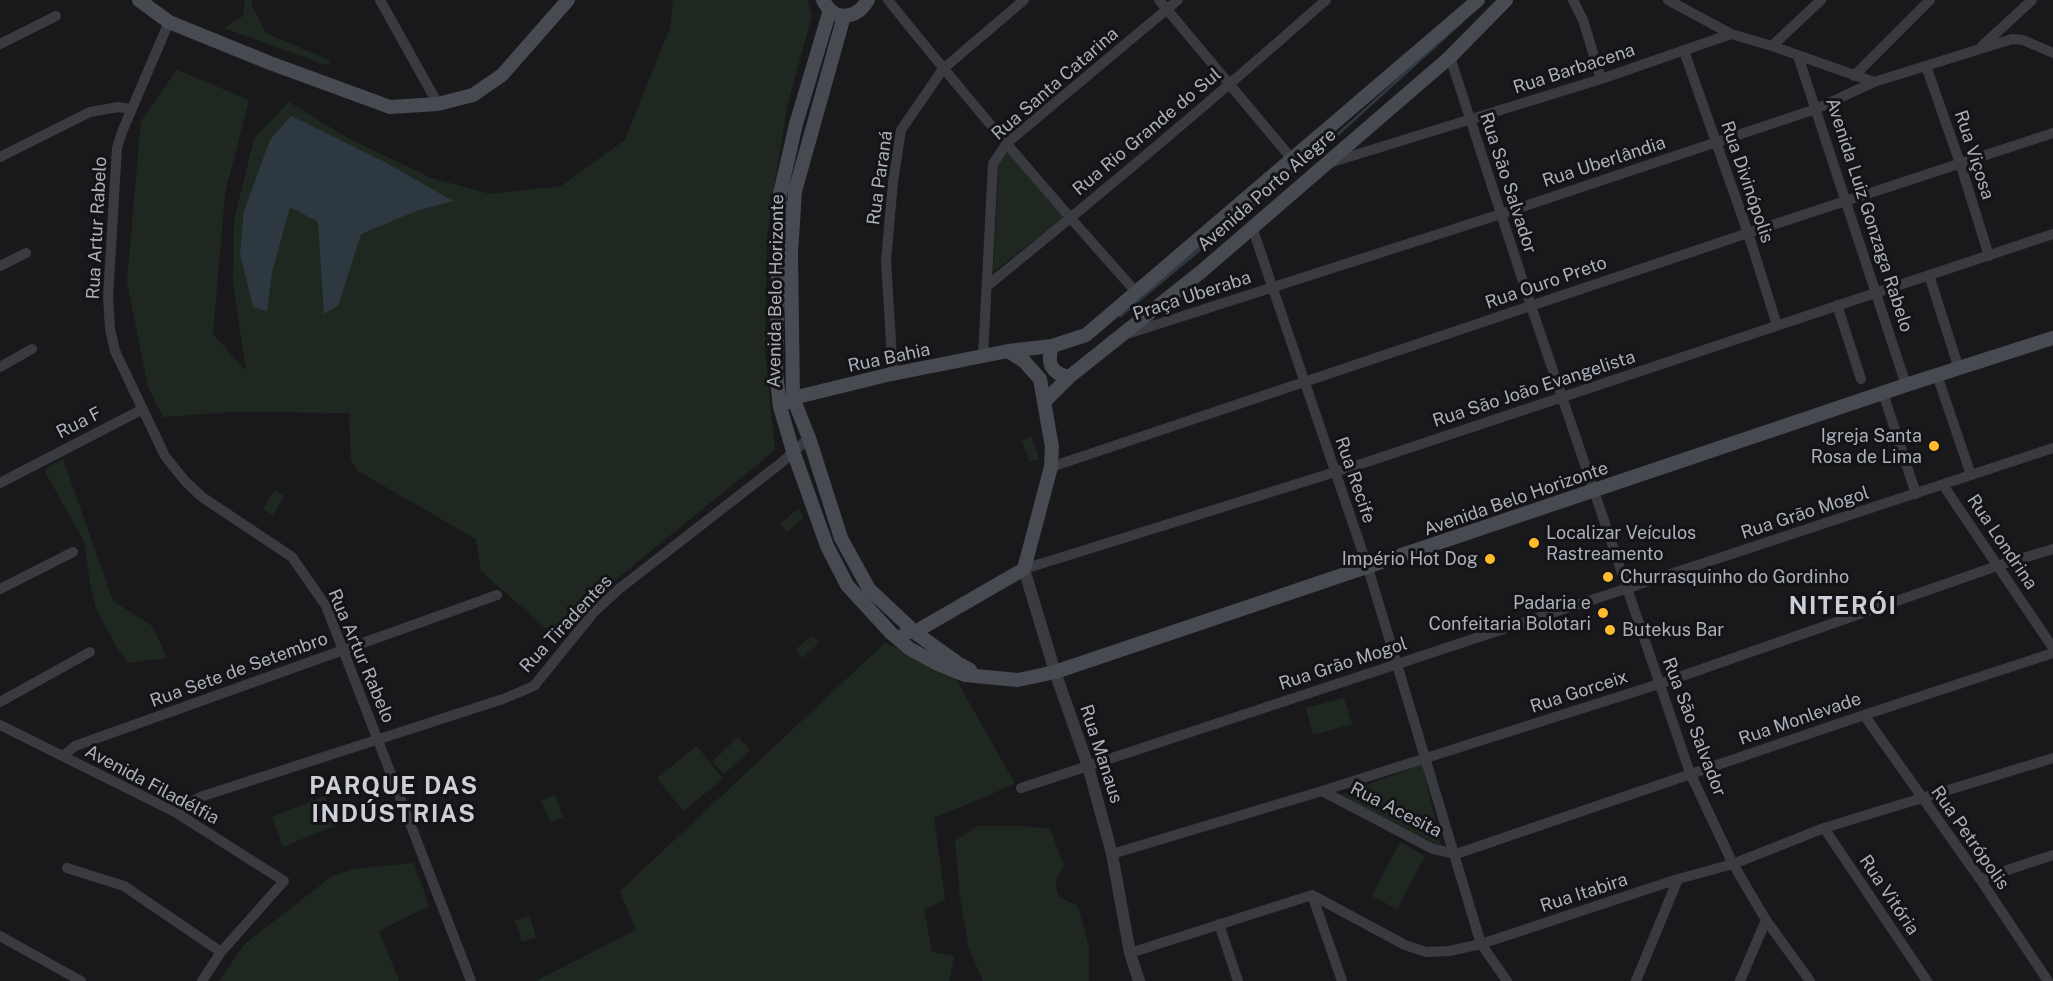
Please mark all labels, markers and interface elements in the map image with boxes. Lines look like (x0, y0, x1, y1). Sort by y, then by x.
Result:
street label: Rua Santa Catarina (987, 23, 1123, 145)
street label: Rua Barbacena (1510, 39, 1638, 99)
street label: Rua Rio Grande do Sul (1069, 64, 1225, 200)
street label: Avenida Luiz Gonzaga Rabelo (1821, 95, 1917, 335)
street label: Rua Viçosa (1949, 108, 1999, 202)
street label: Rua São Salvador (1475, 110, 1541, 256)
street label: Rua Divinópolis (1716, 118, 1778, 246)
street label: Avenida Porto Alegre (1193, 124, 1341, 256)
street label: Rua Paraná (863, 129, 897, 227)
street label: Rua Uberlândia (1540, 132, 1668, 192)
street label: Rua Artur Rabelo (82, 156, 112, 300)
street label: Avenida Belo Horizonte (764, 194, 788, 388)
street label: Rua Ouro Preto (1482, 252, 1610, 314)
street label: Praça Uberaba (1130, 267, 1254, 325)
street label: Rua Bahia (846, 339, 932, 377)
street label: Rua São João Evangelista (1430, 346, 1638, 432)
street label: Rua F (53, 403, 105, 443)
place label: Igreja Santa Rosa de Lima (1811, 425, 1922, 468)
street label: Rua Recife (1330, 434, 1380, 526)
marker: Igreja Santa Rosa de Lima (1927, 439, 1941, 453)
street label: Avenida Belo Horizonte (1421, 457, 1611, 541)
street label: Rua Grão Mogol (1738, 482, 1872, 544)
street label: Rua Londrina (1962, 490, 2042, 594)
place label: Localizar Veículos Rastreamento (1546, 522, 1696, 564)
marker: Localizar Veículos Rastreamento (1527, 536, 1541, 550)
place label: Império Hot Dog (1342, 548, 1478, 570)
marker: Império Hot Dog (1483, 552, 1497, 566)
place label: Churrasquinho do Gordinho (1620, 566, 1849, 588)
marker: Churrasquinho do Gordinho (1601, 570, 1615, 584)
street label: Rua Tiradentes (515, 571, 617, 677)
street label: Rua Artur Rabelo (323, 586, 399, 726)
place label: Padaria e Confeitaria Bolotari (1429, 592, 1591, 634)
district label: NITERÓI (1789, 593, 1897, 621)
marker: Padaria e Confeitaria Bolotari (1596, 606, 1610, 620)
place label: Butekus Bar (1622, 619, 1724, 641)
marker: Butekus Bar (1603, 623, 1617, 637)
street label: Rua Sete de Setembro (147, 628, 331, 712)
street label: Rua Grão Mogol (1276, 633, 1410, 695)
street label: Rua São Salvador (1658, 654, 1730, 800)
street label: Rua Gorceix (1527, 666, 1631, 718)
street label: Rua Monlevade (1736, 688, 1864, 750)
street label: Rua Manaus (1075, 702, 1127, 806)
street label: Avenida Filadélfia (81, 741, 223, 829)
district label: PARQUE DAS INDÚSTRIAS (309, 773, 479, 829)
street label: Rua Acesita (1347, 778, 1445, 842)
street label: Rua Petrópolis (1926, 782, 2014, 894)
street label: Rua Vitória (1854, 851, 1924, 939)
street label: Rua Itabira (1538, 869, 1630, 917)

